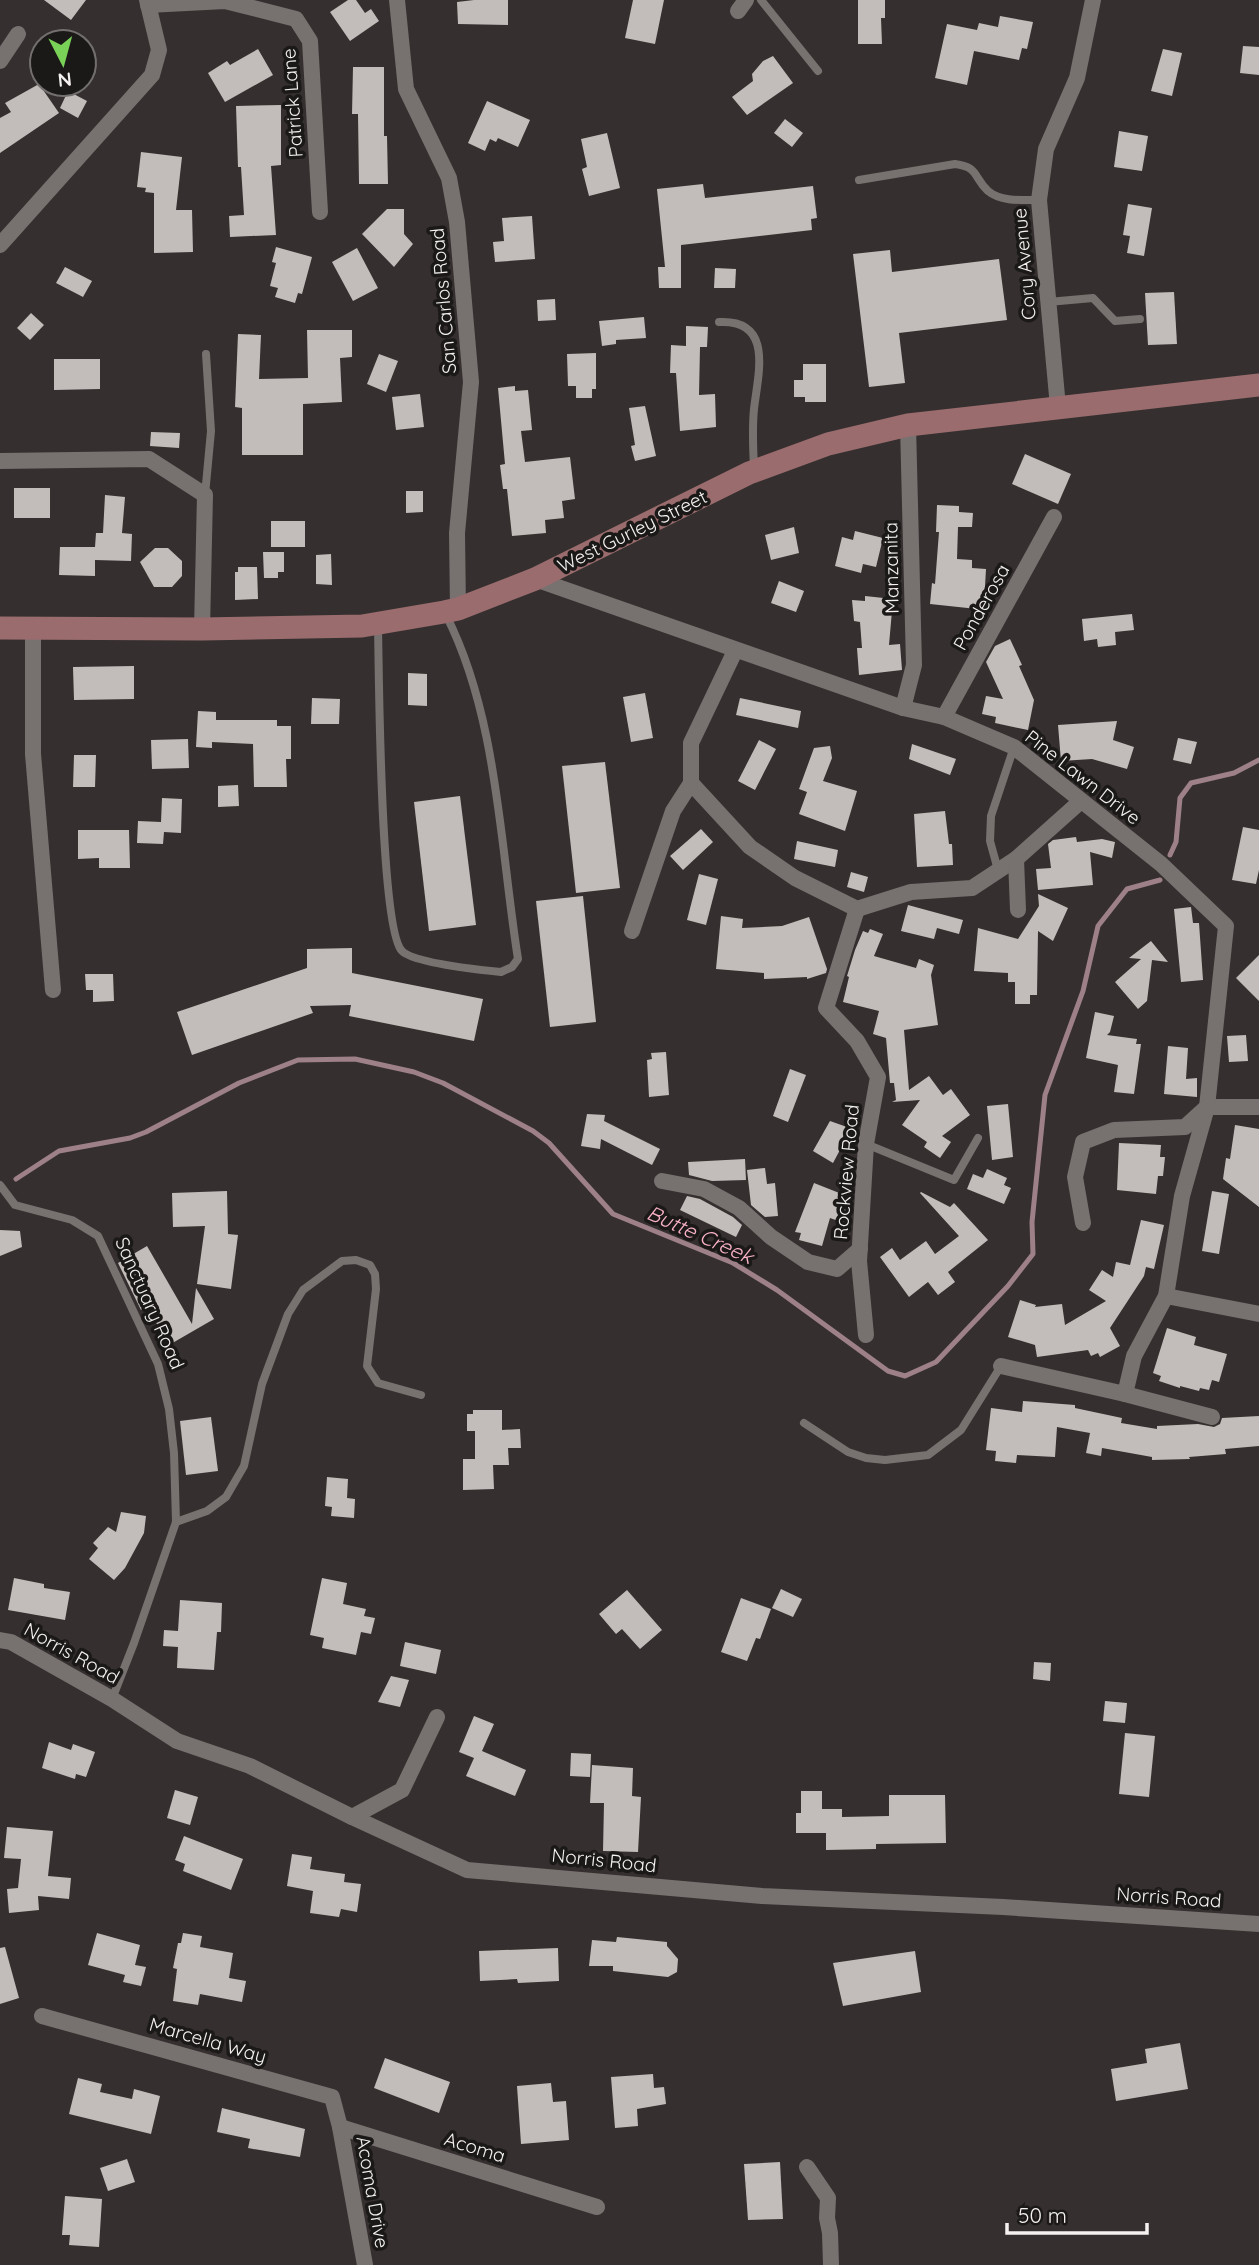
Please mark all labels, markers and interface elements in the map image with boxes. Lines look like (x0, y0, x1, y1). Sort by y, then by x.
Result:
north arrow (28, 28, 98, 98)
street label: Patrick Lane (276, 48, 308, 158)
text: N (57, 67, 73, 93)
street label: Cory Avenue (1007, 207, 1041, 321)
street label: San Carlos Road (425, 227, 461, 375)
street label: West Gurley Street (553, 484, 711, 578)
street label: Manzanita (878, 522, 904, 614)
street label: Ponderosa (948, 560, 1014, 654)
street label: Pine Lawn Drive (1020, 724, 1146, 830)
street label: Rockview Road (828, 1103, 864, 1241)
water label: Butte Creek (643, 1199, 759, 1270)
street label: Sanctuary Road (110, 1233, 190, 1373)
street label: Norris Road (20, 1617, 124, 1689)
street label: Norris Road (550, 1843, 658, 1877)
street label: Norris Road (1116, 1881, 1222, 1913)
street label: Marcella Way (147, 2012, 269, 2068)
street label: Acoma (442, 2126, 508, 2168)
street label: Acoma Drive (351, 2134, 395, 2250)
scale bar (1007, 2192, 1147, 2236)
text: 50 m (1018, 2202, 1067, 2228)

